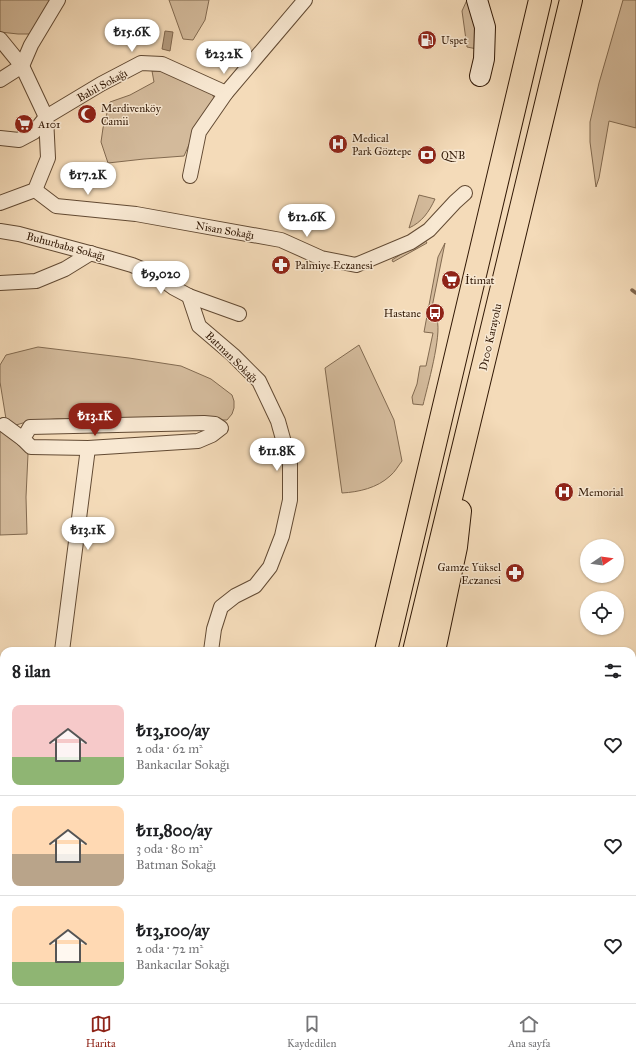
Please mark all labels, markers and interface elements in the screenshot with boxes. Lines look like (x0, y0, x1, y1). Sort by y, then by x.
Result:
pin: ₺15.6K (99, 19, 165, 53)
text: ₺15.6K (114, 24, 150, 40)
fuel station icon: Uspet (416, 29, 438, 51)
place label: Uspet (441, 34, 468, 47)
pin: ₺23.2K (191, 41, 257, 75)
text: ₺23.2K (205, 46, 243, 62)
street label: Babil Sokağı (75, 66, 130, 105)
place label: Merdivenköy Camii (101, 102, 162, 128)
mosque icon: Merdivenköy Camii (76, 103, 98, 125)
supermarket icon: A101 (13, 113, 35, 135)
place label: A101 (37, 118, 60, 131)
place label: Medical Park Göztepe (352, 132, 412, 158)
hospital icon: Medical Park Göztepe (327, 133, 349, 155)
bank icon: QNB (416, 144, 438, 166)
place label: QNB (441, 149, 465, 162)
pin: ₺17.2K (55, 162, 121, 196)
text: ₺17.2K (69, 167, 107, 183)
pin: ₺12.6K (274, 204, 340, 238)
text: ₺12.6K (288, 209, 326, 225)
street label: Nisan Sokağı (195, 219, 255, 242)
street label: Buhurbaba Sokağı (25, 230, 107, 263)
pharmacy icon: Palmiye Eczanesi (270, 254, 292, 276)
place label: Palmiye Eczanesi (295, 259, 373, 272)
pin: ₺9,020 (128, 261, 194, 295)
text: ₺9,020 (141, 266, 181, 282)
supermarket icon: İtimat (440, 269, 462, 291)
place label: İtimat (465, 273, 495, 287)
bus stop icon: Hastane (424, 302, 446, 324)
street label: D100 Karayolu (476, 302, 505, 372)
place label: Hastane (384, 307, 421, 320)
street label: Batman Sokağı (203, 329, 261, 386)
pin: ₺13.1K (62, 403, 128, 437)
text: ₺13.1K (78, 408, 112, 424)
pin: ₺11.8K (244, 438, 310, 472)
text: ₺11.8K (259, 443, 295, 459)
hospital icon: Memorial (553, 481, 575, 503)
place label: Memorial (578, 486, 623, 499)
pin: ₺13.1K (55, 517, 121, 551)
text: ₺13.1K (71, 522, 105, 538)
north arrow (580, 539, 624, 583)
map controls (580, 539, 624, 635)
place label: Gamze Yüksel Eczanesi (438, 561, 501, 587)
pharmacy icon: Gamze Yüksel Eczanesi (504, 562, 526, 584)
button: locate (580, 591, 624, 635)
icon: filters (602, 660, 624, 682)
text: 8 ilan (12, 661, 50, 682)
text: ₺13,100/ay (136, 720, 210, 741)
icon: home (44, 721, 92, 769)
icon: heart (602, 734, 624, 756)
text: 2 oda · 62 m² (136, 741, 203, 757)
text: Bankacılar Sokağı (136, 757, 230, 773)
text: ₺11,800/ay (136, 820, 212, 841)
icon: home (44, 822, 92, 870)
icon: heart (602, 835, 624, 857)
text: 3 oda · 80 m² (136, 841, 203, 857)
text: Batman Sokağı (136, 857, 216, 873)
text: ₺13,100/ay (136, 920, 210, 941)
icon: home (44, 922, 92, 970)
icon: heart (602, 935, 624, 957)
text: 2 oda · 72 m² (136, 941, 203, 957)
text: Bankacılar Sokağı (136, 957, 230, 973)
tab: Harita (86, 1013, 116, 1050)
tab: Kaydedilen (287, 1013, 336, 1050)
tab: Ana sayfa (508, 1013, 550, 1050)

